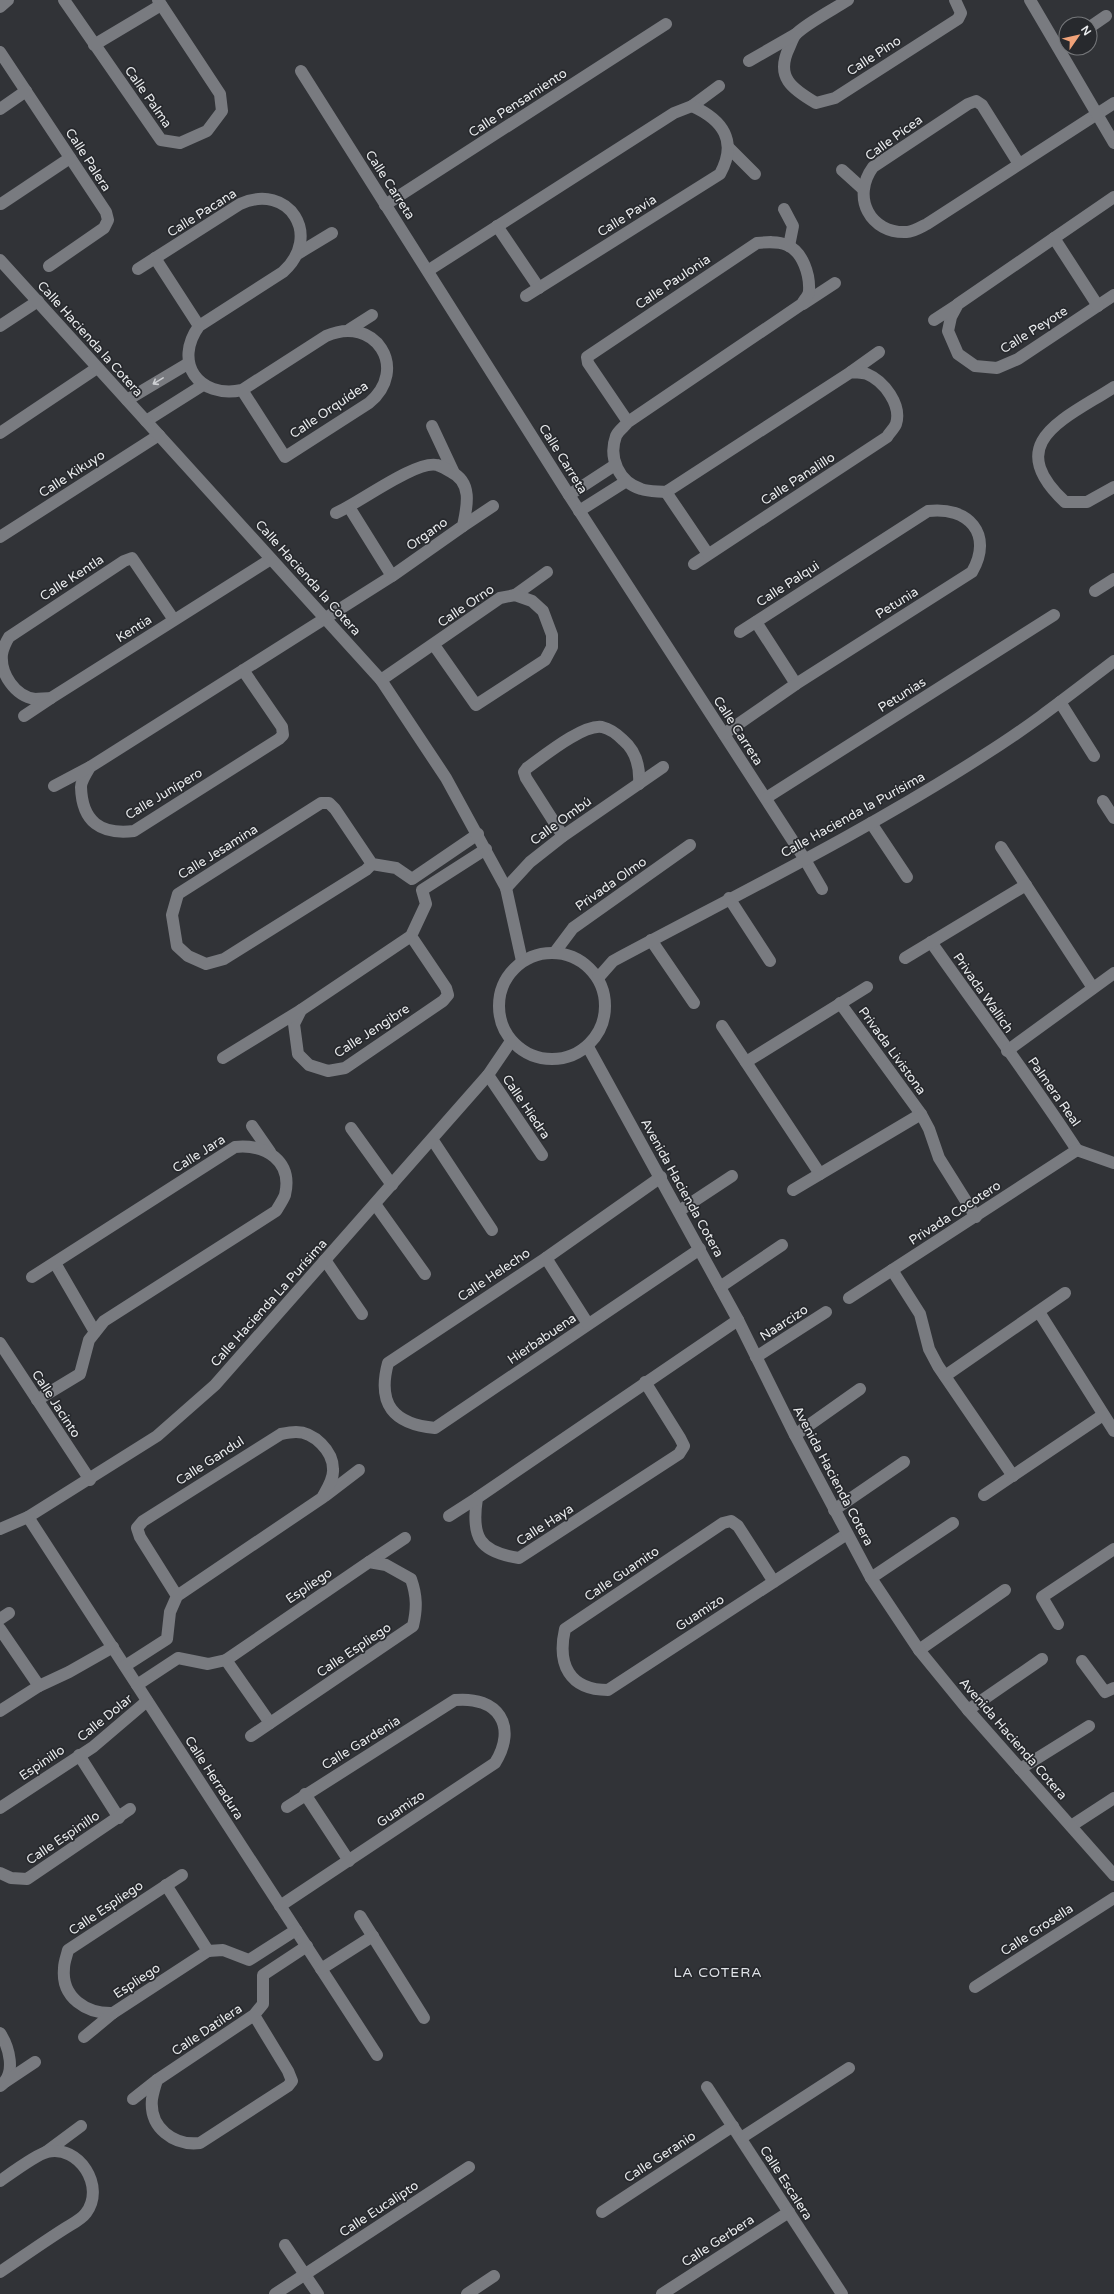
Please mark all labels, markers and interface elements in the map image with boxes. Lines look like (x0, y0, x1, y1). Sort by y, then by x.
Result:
north arrow (1058, 16, 1098, 56)
text: N (1078, 23, 1094, 38)
street label: Calle Pino (844, 33, 904, 79)
street label: Calle Palma (121, 63, 175, 131)
street label: Calle Pensamiento (466, 65, 570, 141)
street label: Calle Pícea (862, 112, 926, 164)
street label: Calle Palera (62, 125, 114, 195)
street label: Calle Carreta (362, 147, 418, 223)
street label: Calle Pacana (164, 185, 240, 241)
street label: Calle Pavía (595, 192, 659, 240)
street label: Calle Paulonia (633, 251, 713, 313)
street label: Calle Hacienda la Cotera (34, 278, 146, 400)
street label: Calle Peyote (997, 303, 1071, 357)
one-way arrow (152, 378, 164, 386)
street label: Calle Orquídea (287, 378, 371, 442)
street label: Calle Carreta (535, 421, 591, 497)
street label: Calle Kikuyo (36, 447, 108, 501)
street label: Calle Panalillo (758, 449, 838, 509)
street label: Organo (403, 514, 451, 554)
street label: Calle Hacienda la Cotera (252, 517, 364, 639)
street label: Calle Kentla (37, 551, 107, 605)
street label: Calle Palqui (754, 558, 822, 610)
street label: Calle Orno (435, 581, 497, 631)
street label: Petunia (873, 584, 921, 622)
street label: Kentia (113, 612, 155, 646)
street label: Petunias (875, 674, 929, 716)
street label: Calle Carreta (710, 693, 766, 769)
street label: Calle Junípero (123, 765, 205, 823)
street label: Calle Hacienda la Purísima (778, 769, 928, 861)
street label: Calle Ombú (527, 793, 595, 849)
street label: Calle Jesamina (175, 821, 261, 883)
street label: Privada Olmo (572, 853, 650, 914)
street label: Privada Wallich (949, 950, 1017, 1036)
street label: Calle Jengibre (331, 1001, 413, 1061)
street label: Privada Livistona (855, 1004, 929, 1098)
street label: Palmera Real (1024, 1054, 1084, 1130)
street label: Calle Hiedra (499, 1072, 553, 1142)
street label: Avenida Hacienda Cotera (637, 1116, 727, 1260)
street label: Calle Jara (170, 1132, 228, 1176)
street label: Privada Cocotero (906, 1177, 1004, 1249)
street label: Calle Hacienda La Purísima (207, 1236, 331, 1370)
street label: Calle Helecho (455, 1245, 533, 1305)
street label: Naarcizo (757, 1301, 811, 1345)
street label: Hierbabuena (505, 1310, 579, 1368)
street label: Calle Jacinto (28, 1367, 84, 1441)
street label: Avenida Hacienda Cotera (789, 1403, 877, 1549)
street label: Calle Gandul (173, 1433, 247, 1489)
street label: Calle Haya (513, 1501, 577, 1549)
street label: Calle Guamito (582, 1543, 662, 1605)
street label: Espliego (283, 1565, 335, 1607)
street label: Guamizo (673, 1591, 727, 1635)
street label: Calle Espliego (314, 1619, 394, 1681)
street label: Avenida Hacienda Cotera (956, 1675, 1070, 1803)
street label: Calle Dolar (74, 1691, 136, 1745)
street label: Calle Gardenia (319, 1712, 403, 1774)
street label: Calle Herradura (181, 1733, 247, 1823)
street label: Espinillo (16, 1742, 68, 1784)
street label: Guamizo (374, 1787, 428, 1831)
street label: Calle Espinillo (23, 1808, 103, 1868)
street label: Calle Espliego (66, 1877, 146, 1939)
street label: Calle Grosella (998, 1901, 1076, 1959)
street label: Espliego (111, 1960, 163, 2002)
district label: LA COTERA (673, 1964, 763, 1981)
street label: Calle Datilera (169, 2001, 245, 2059)
street label: Calle Geranio (621, 2128, 699, 2186)
street label: Calle Escalera (756, 2143, 816, 2223)
street label: Calle Eucalipto (336, 2177, 422, 2241)
street label: Calle Gerbera (679, 2212, 757, 2270)

